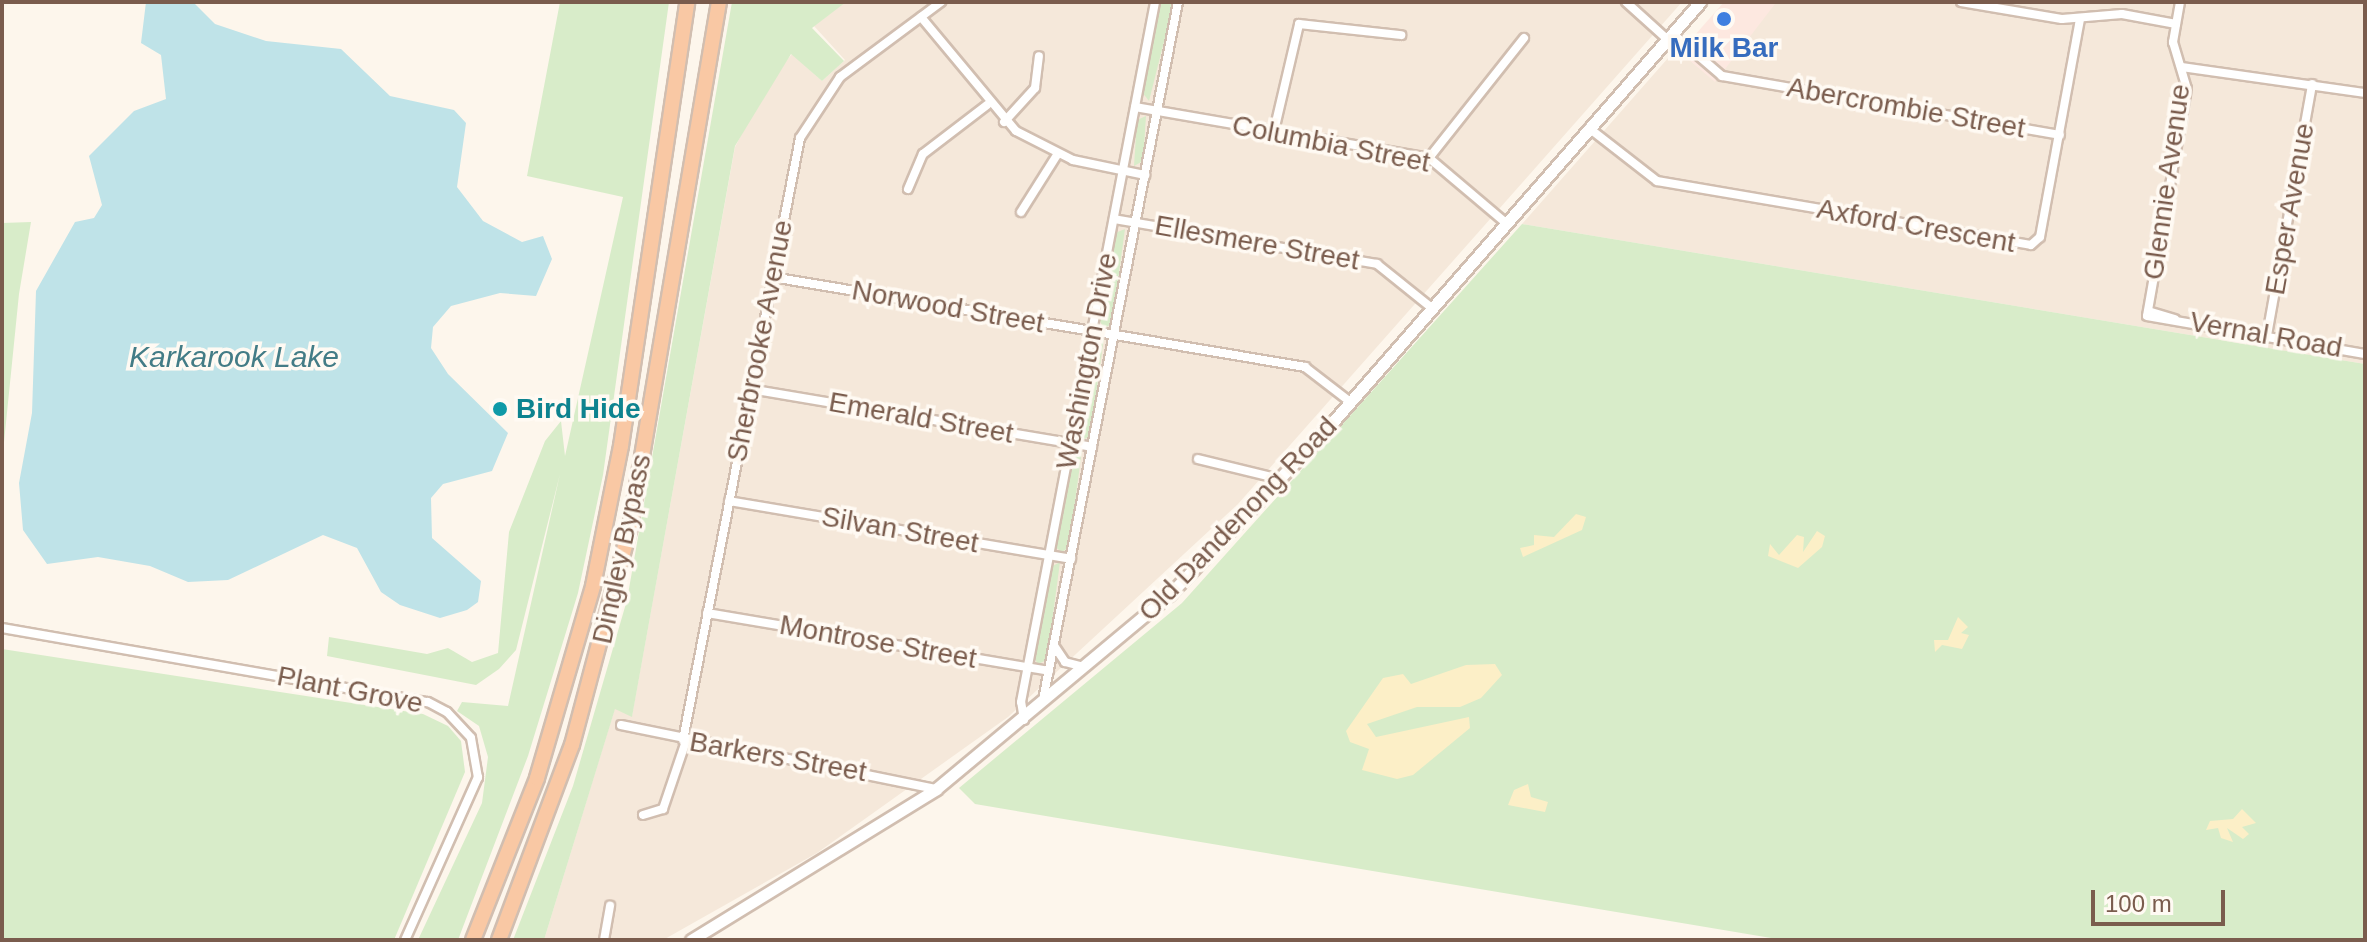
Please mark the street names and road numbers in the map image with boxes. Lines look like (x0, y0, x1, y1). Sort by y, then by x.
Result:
street label: Abercrombie Street (1784, 71, 2028, 145)
street label: Glennie Avenue (2137, 81, 2197, 283)
street label: Columbia Street (1229, 108, 1433, 180)
street label: Esper Avenue (2258, 120, 2322, 298)
street label: Axford Crescent (1814, 192, 2018, 260)
street label: Ellesmere Street (1152, 208, 1362, 278)
street label: Sherbrooke Avenue (720, 217, 800, 465)
street label: Washington Drive (1050, 250, 1124, 472)
street label: Norwood Street (849, 274, 1047, 340)
street label: Vernal Road (2187, 305, 2345, 365)
street label: Emerald Street (826, 385, 1016, 451)
street label: Old Dandenong Road (1132, 410, 1344, 628)
street label: Dingley Bypass (586, 451, 658, 647)
street label: Silvan Street (819, 500, 981, 560)
street label: Montrose Street (777, 608, 979, 676)
street label: Plant Grove (274, 659, 426, 721)
street label: Barkers Street (687, 725, 869, 789)

